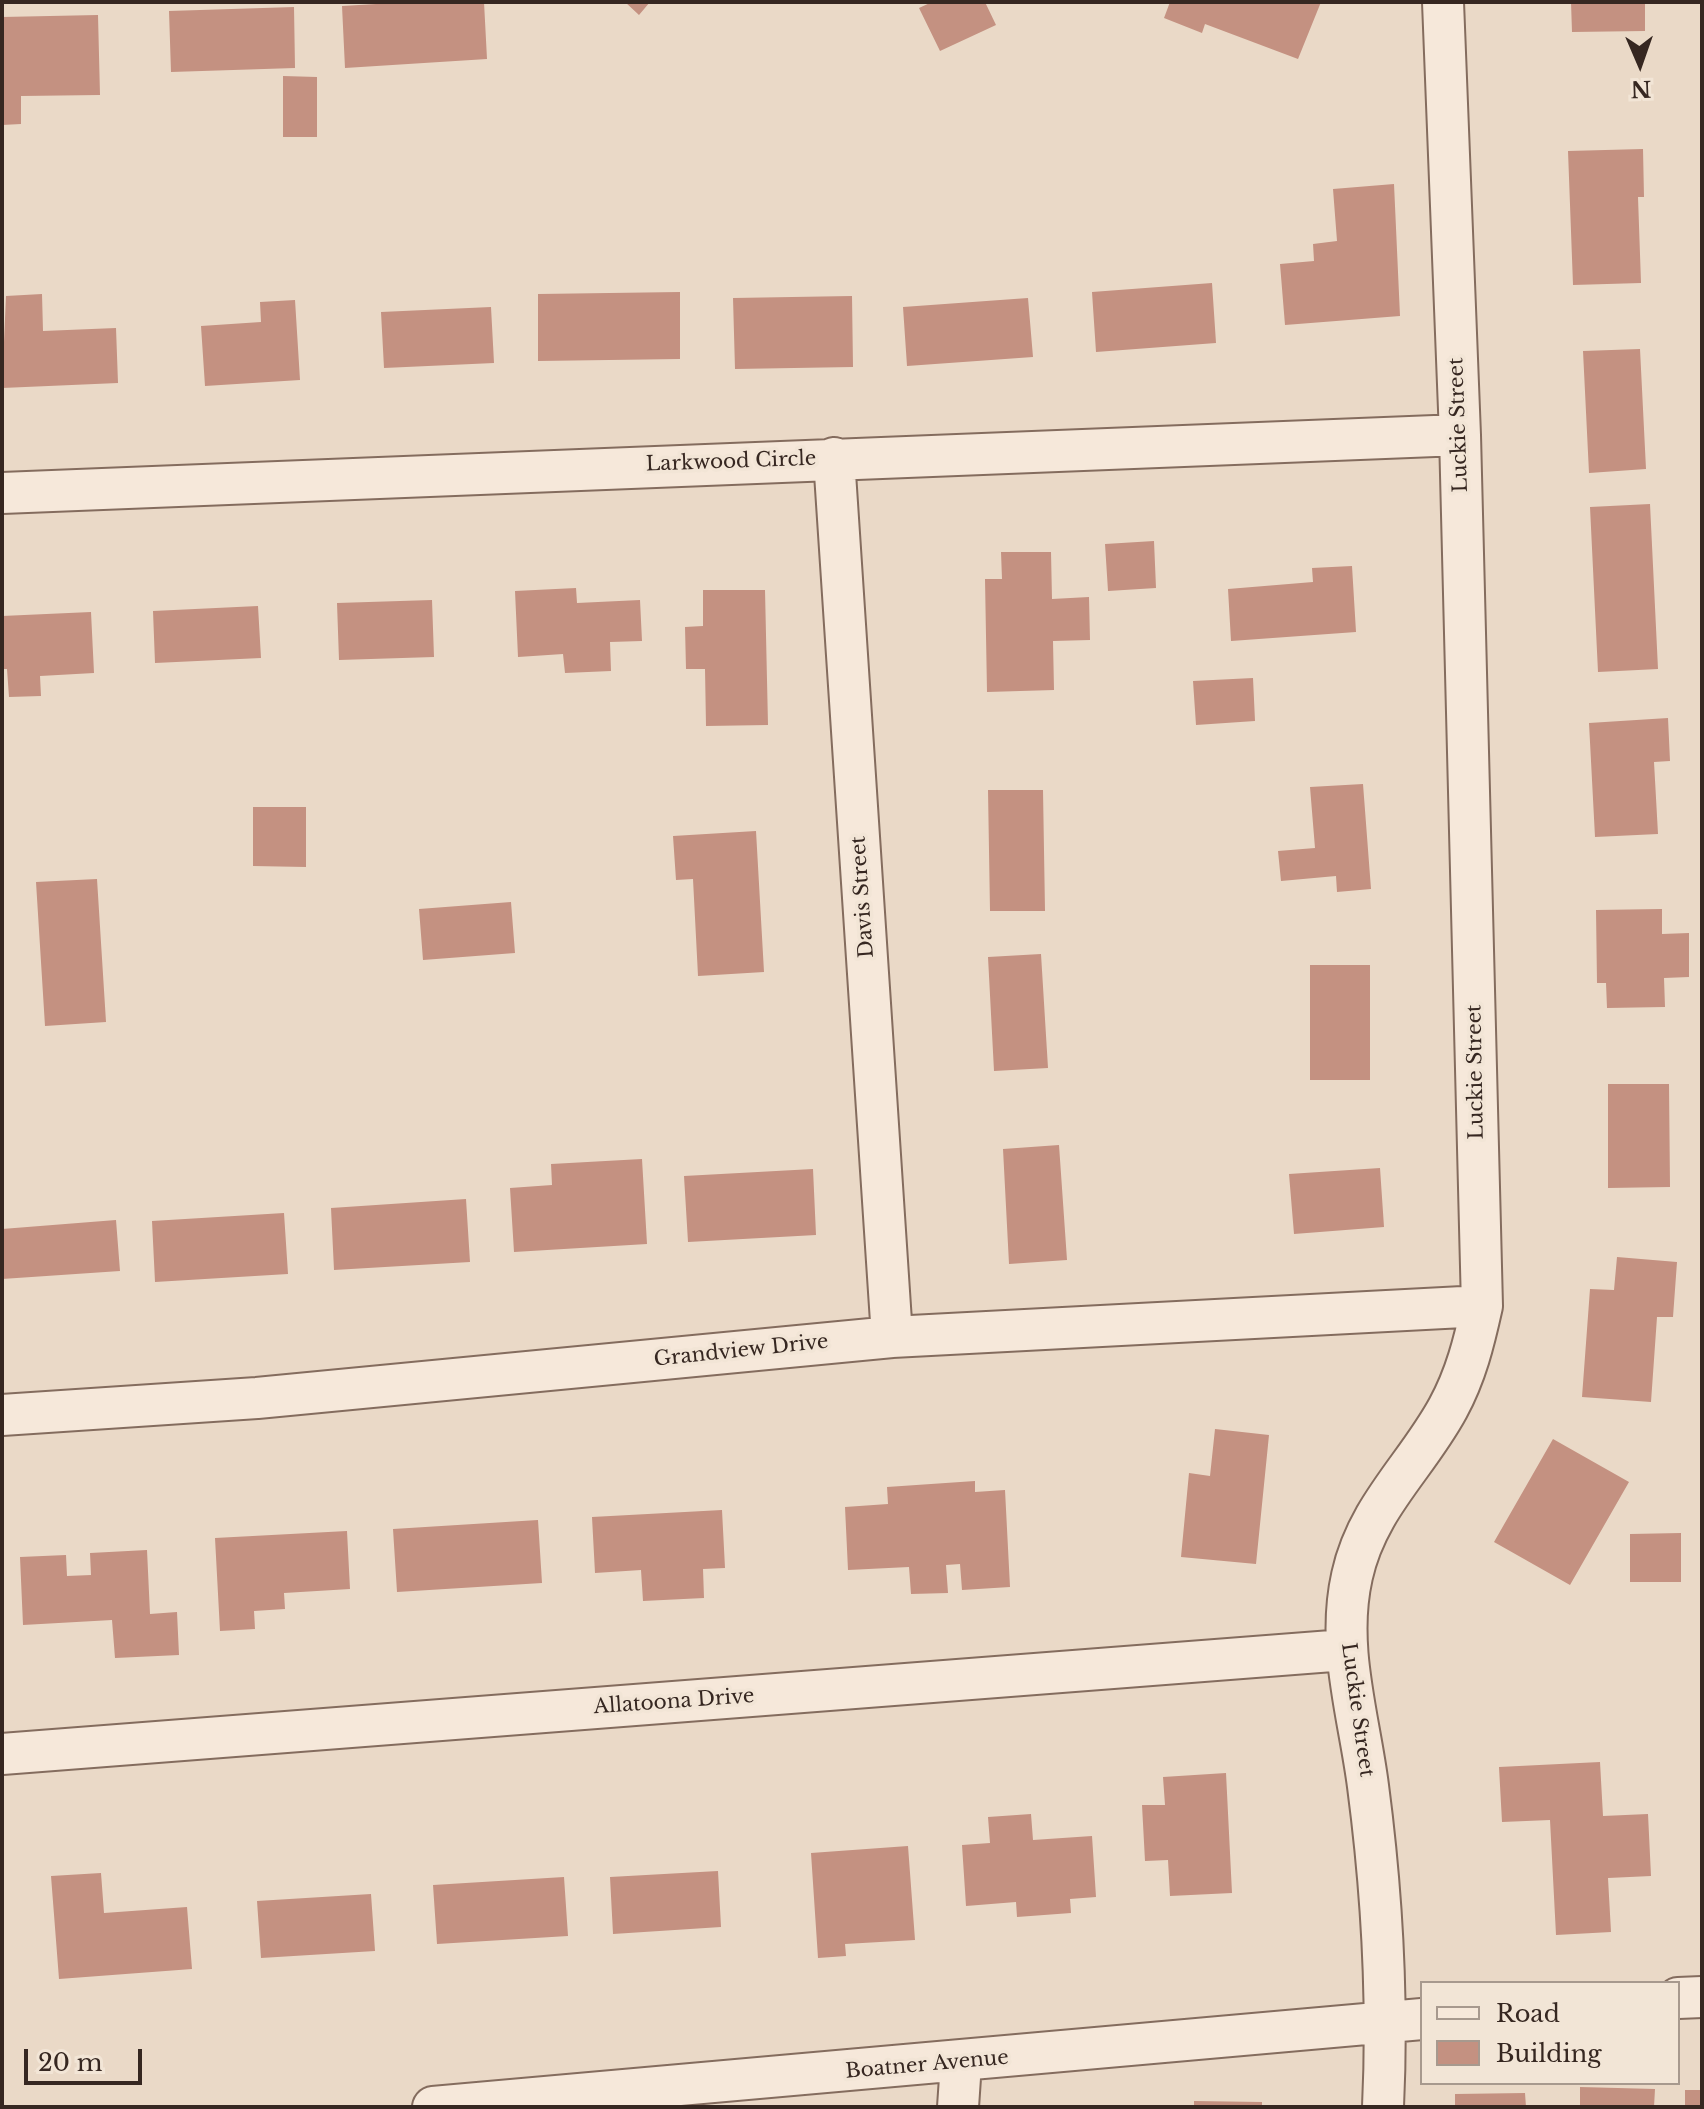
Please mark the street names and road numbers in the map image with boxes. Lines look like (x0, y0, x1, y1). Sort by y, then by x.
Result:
street label: Luckie Street (1445, 357, 1473, 493)
street label: Larkwood Circle (645, 447, 817, 477)
street label: Davis Street (847, 835, 879, 959)
street label: Luckie Street (1463, 1004, 1489, 1140)
street label: Grandview Drive (653, 1330, 829, 1372)
street label: Luckie Street (1336, 1641, 1378, 1779)
street label: Allatoona Drive (593, 1684, 755, 1720)
street label: Boatner Avenue (844, 2046, 1010, 2084)

